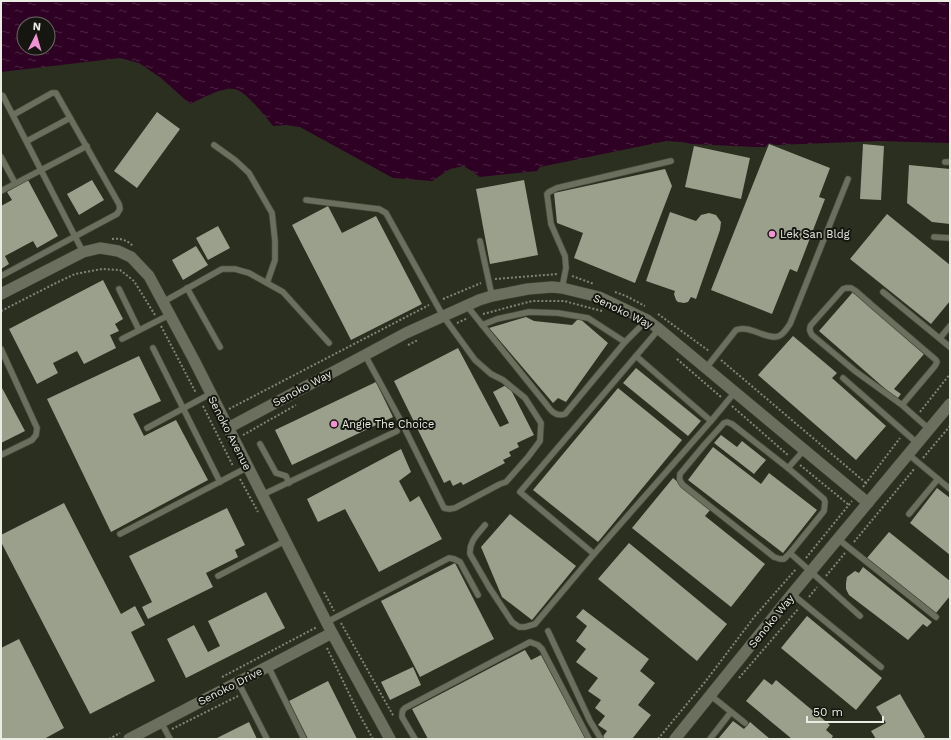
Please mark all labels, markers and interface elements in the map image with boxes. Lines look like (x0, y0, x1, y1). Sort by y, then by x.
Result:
north arrow (16, 16, 56, 56)
text: N (32, 20, 41, 33)
place label: Lek San Bldg (780, 228, 850, 241)
marker: Lek San Bldg (767, 229, 777, 239)
street label: Senoko Way (591, 291, 655, 332)
street label: Senoko Way (271, 367, 334, 409)
street label: Senoko Avenue (205, 394, 254, 473)
place label: Angie The Choice (342, 418, 434, 431)
marker: Angie The Choice (329, 419, 339, 429)
street label: Senoko Way (746, 592, 797, 651)
street label: Senoko Drive (196, 665, 265, 708)
scale bar (807, 698, 883, 724)
text: 50 m (813, 705, 843, 719)

